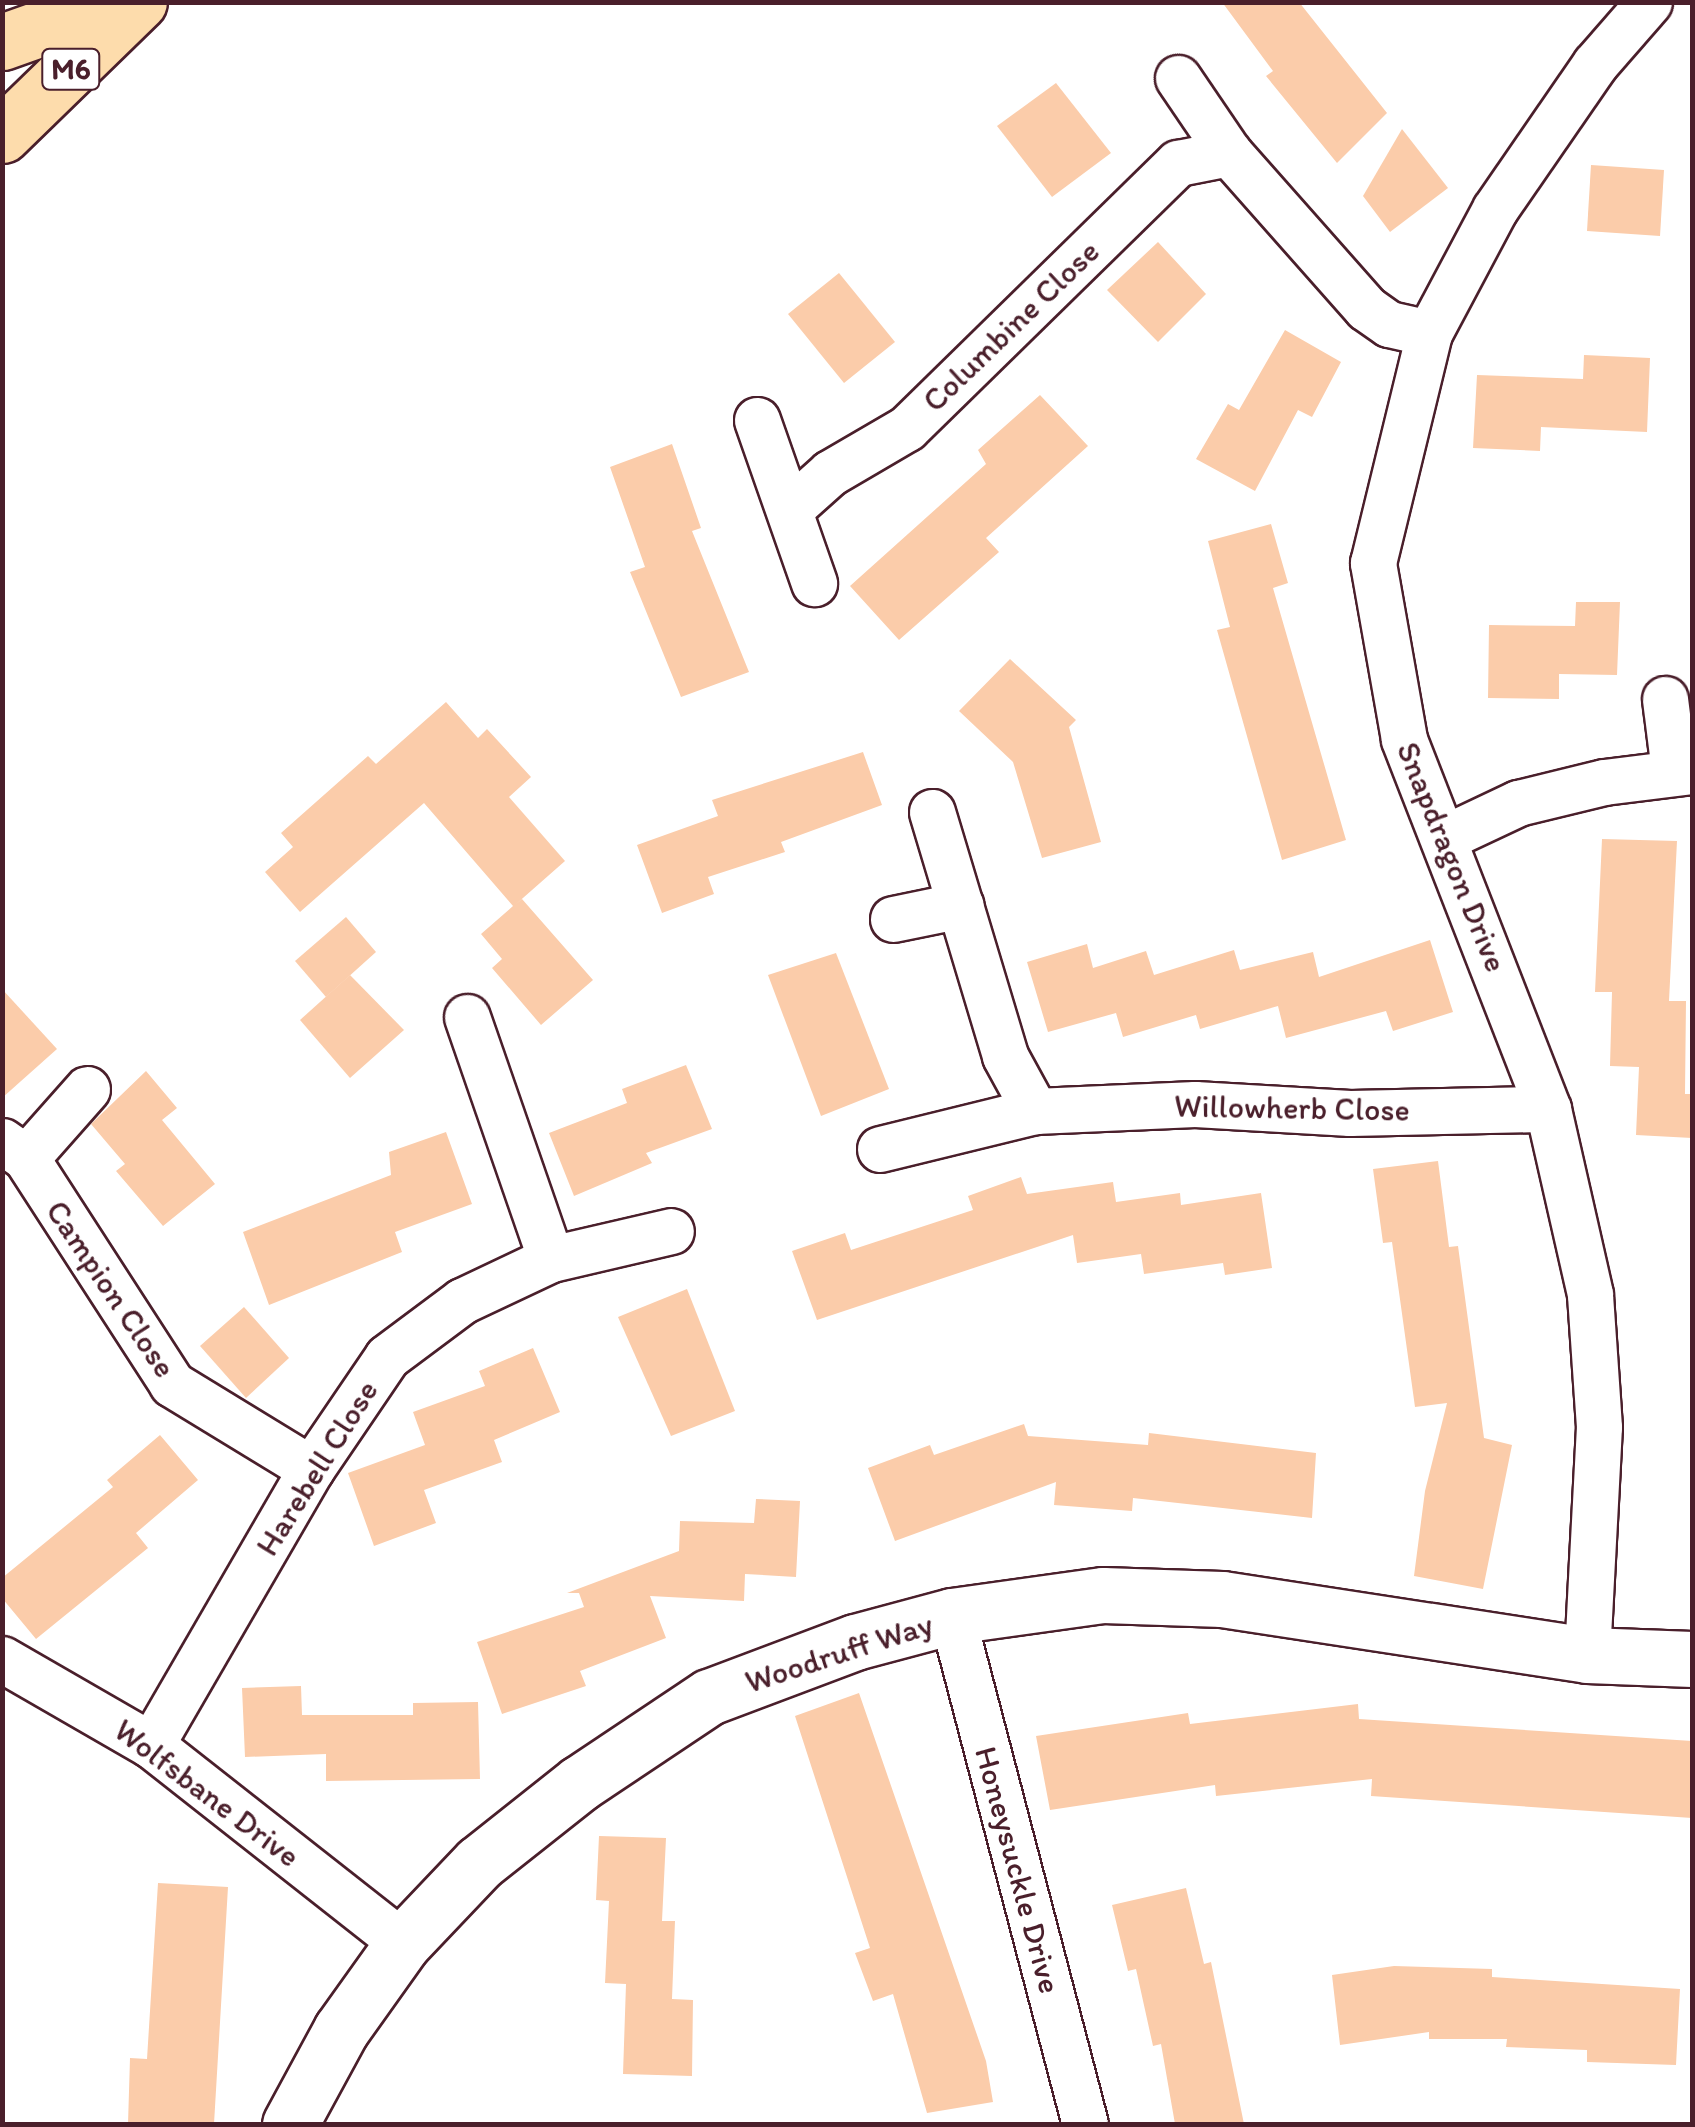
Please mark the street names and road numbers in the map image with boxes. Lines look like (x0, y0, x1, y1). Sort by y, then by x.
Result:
road number: M6 (41, 44, 101, 94)
street label: Columbine Close (915, 232, 1107, 420)
street label: Snapdragon Drive (1388, 737, 1516, 977)
street label: Willowherb Close (1174, 1087, 1410, 1129)
street label: Campion Close (38, 1193, 184, 1385)
street label: Harebell Close (248, 1373, 386, 1563)
street label: Woodruff Way (741, 1605, 937, 1701)
street label: Wolfsbane Drive (107, 1711, 307, 1875)
street label: Honeysuckle Drive (967, 1742, 1069, 1998)

